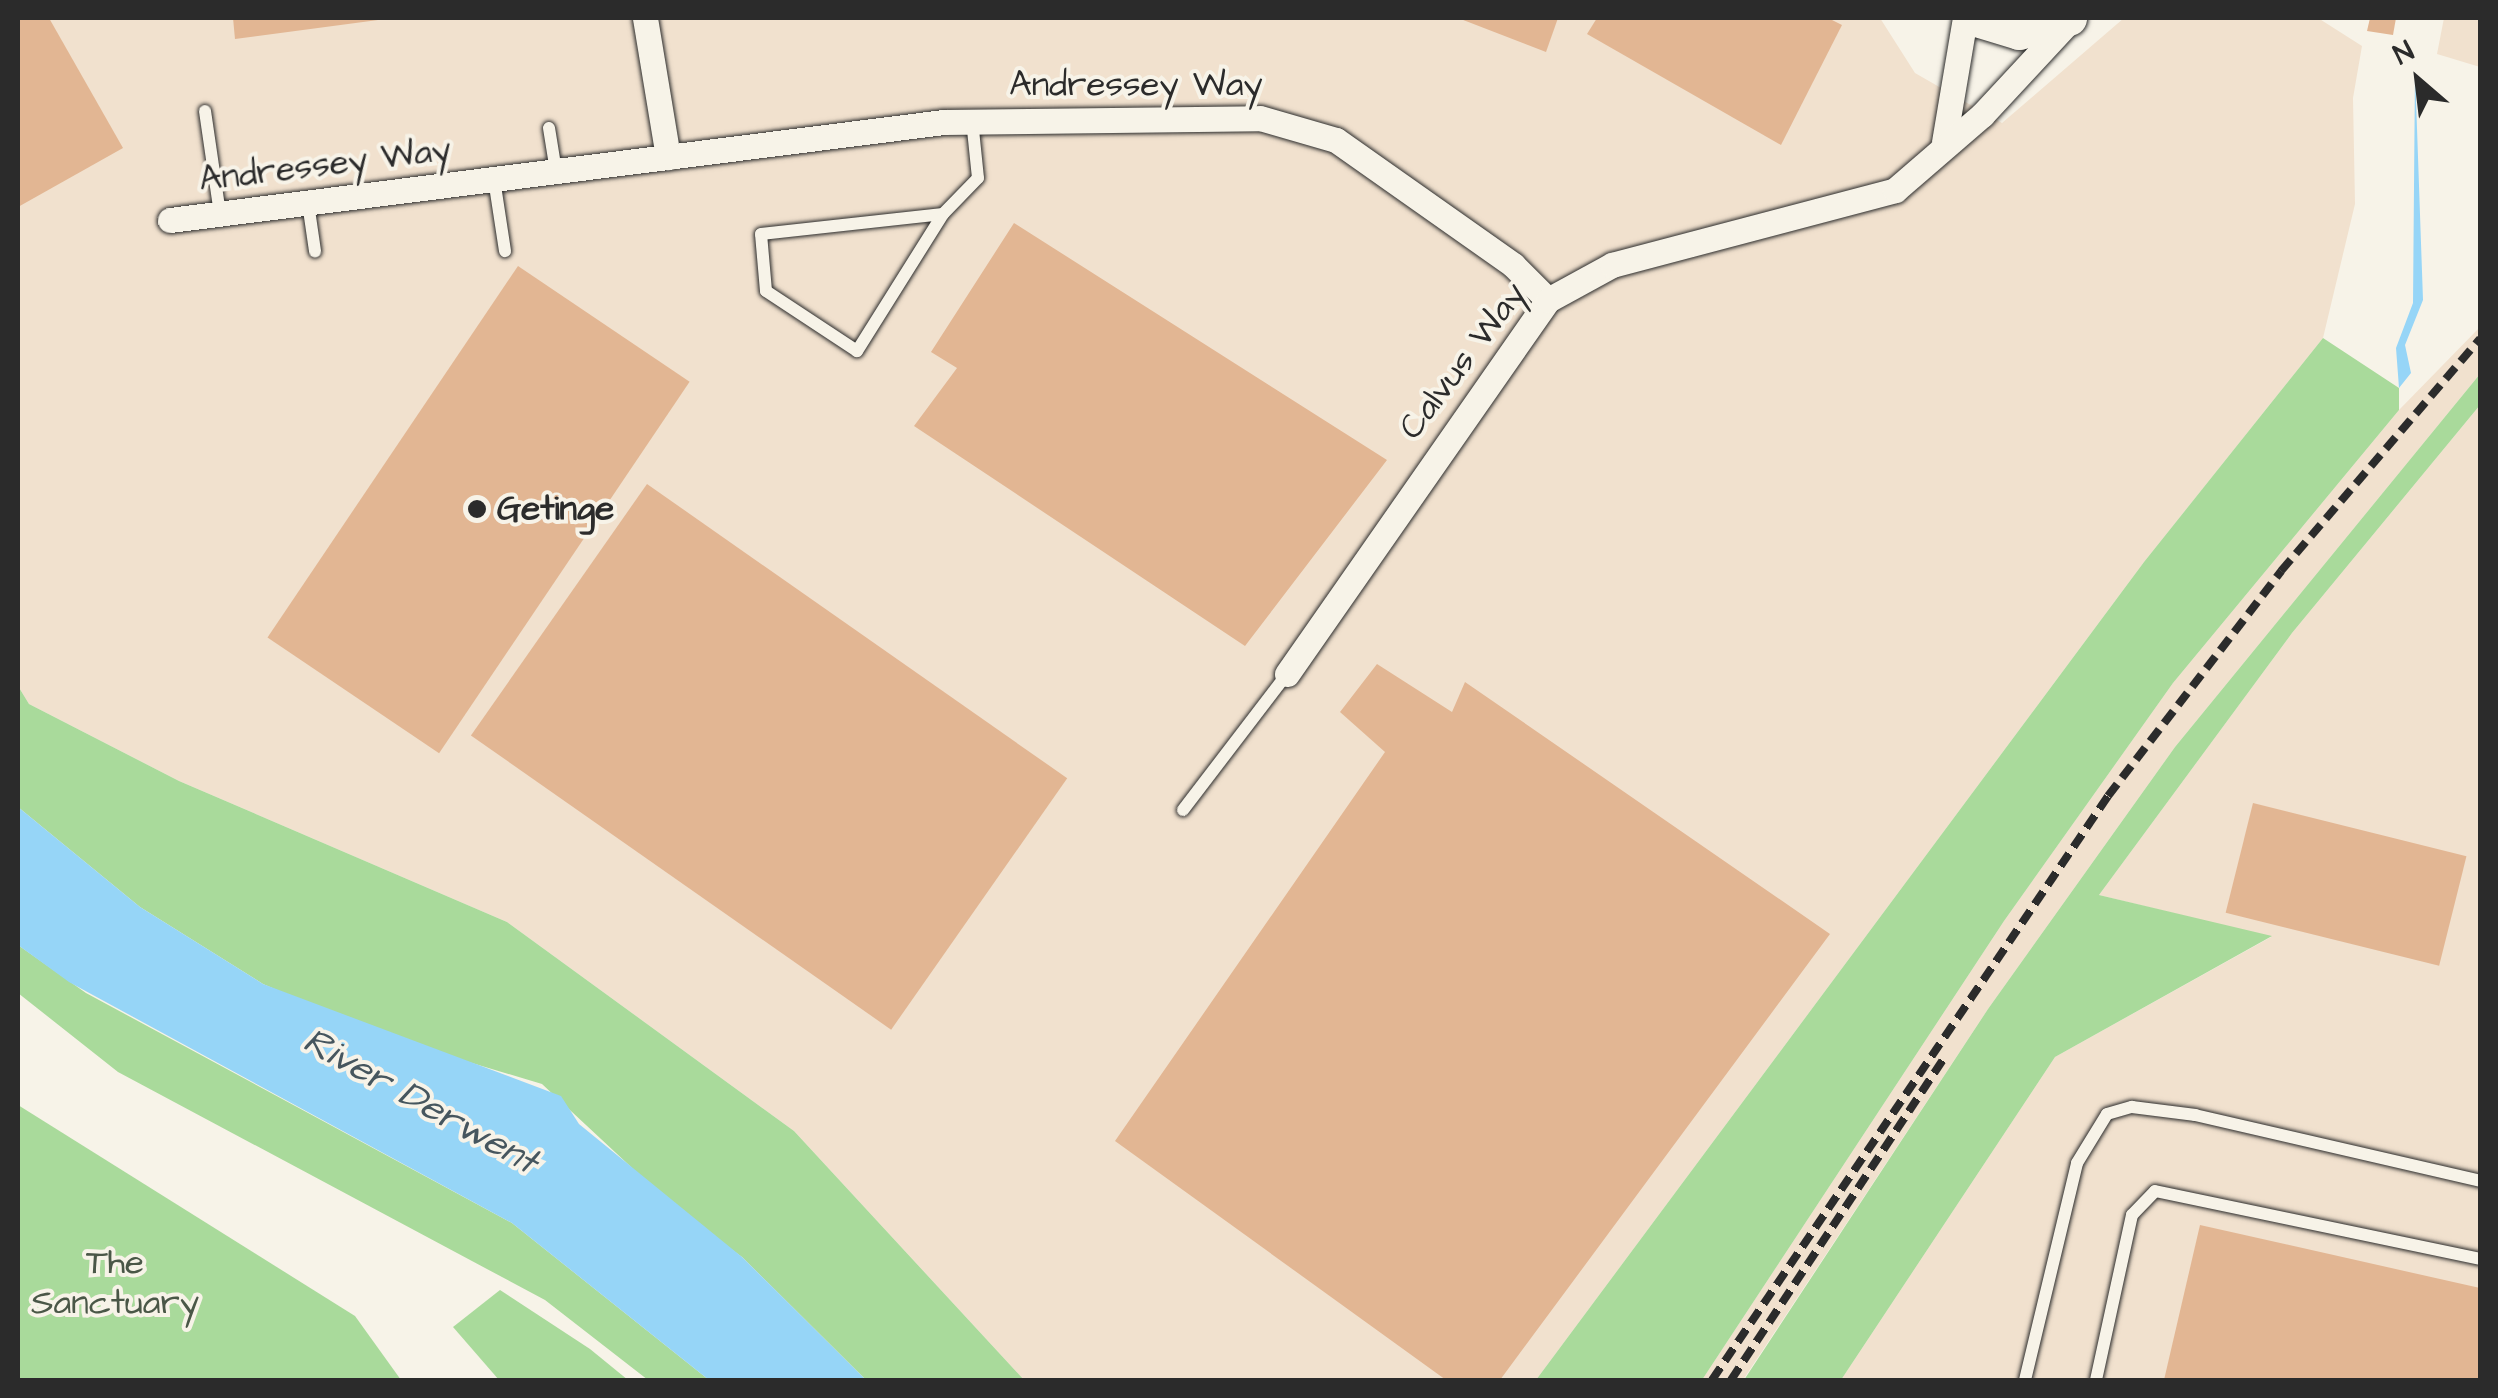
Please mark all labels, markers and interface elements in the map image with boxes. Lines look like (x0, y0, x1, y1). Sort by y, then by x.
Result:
north arrow (2368, 30, 2468, 130)
text: N (2387, 32, 2421, 74)
street label: Andressey Way (1009, 64, 1263, 106)
street label: Andressey Way (197, 129, 453, 201)
street label: Calvus Way (1390, 274, 1536, 448)
place label: Getinge (497, 488, 614, 530)
marker: Getinge (466, 498, 488, 520)
water label: River Derwent (295, 1019, 545, 1185)
park label: The Sanctuary (31, 1242, 199, 1324)

